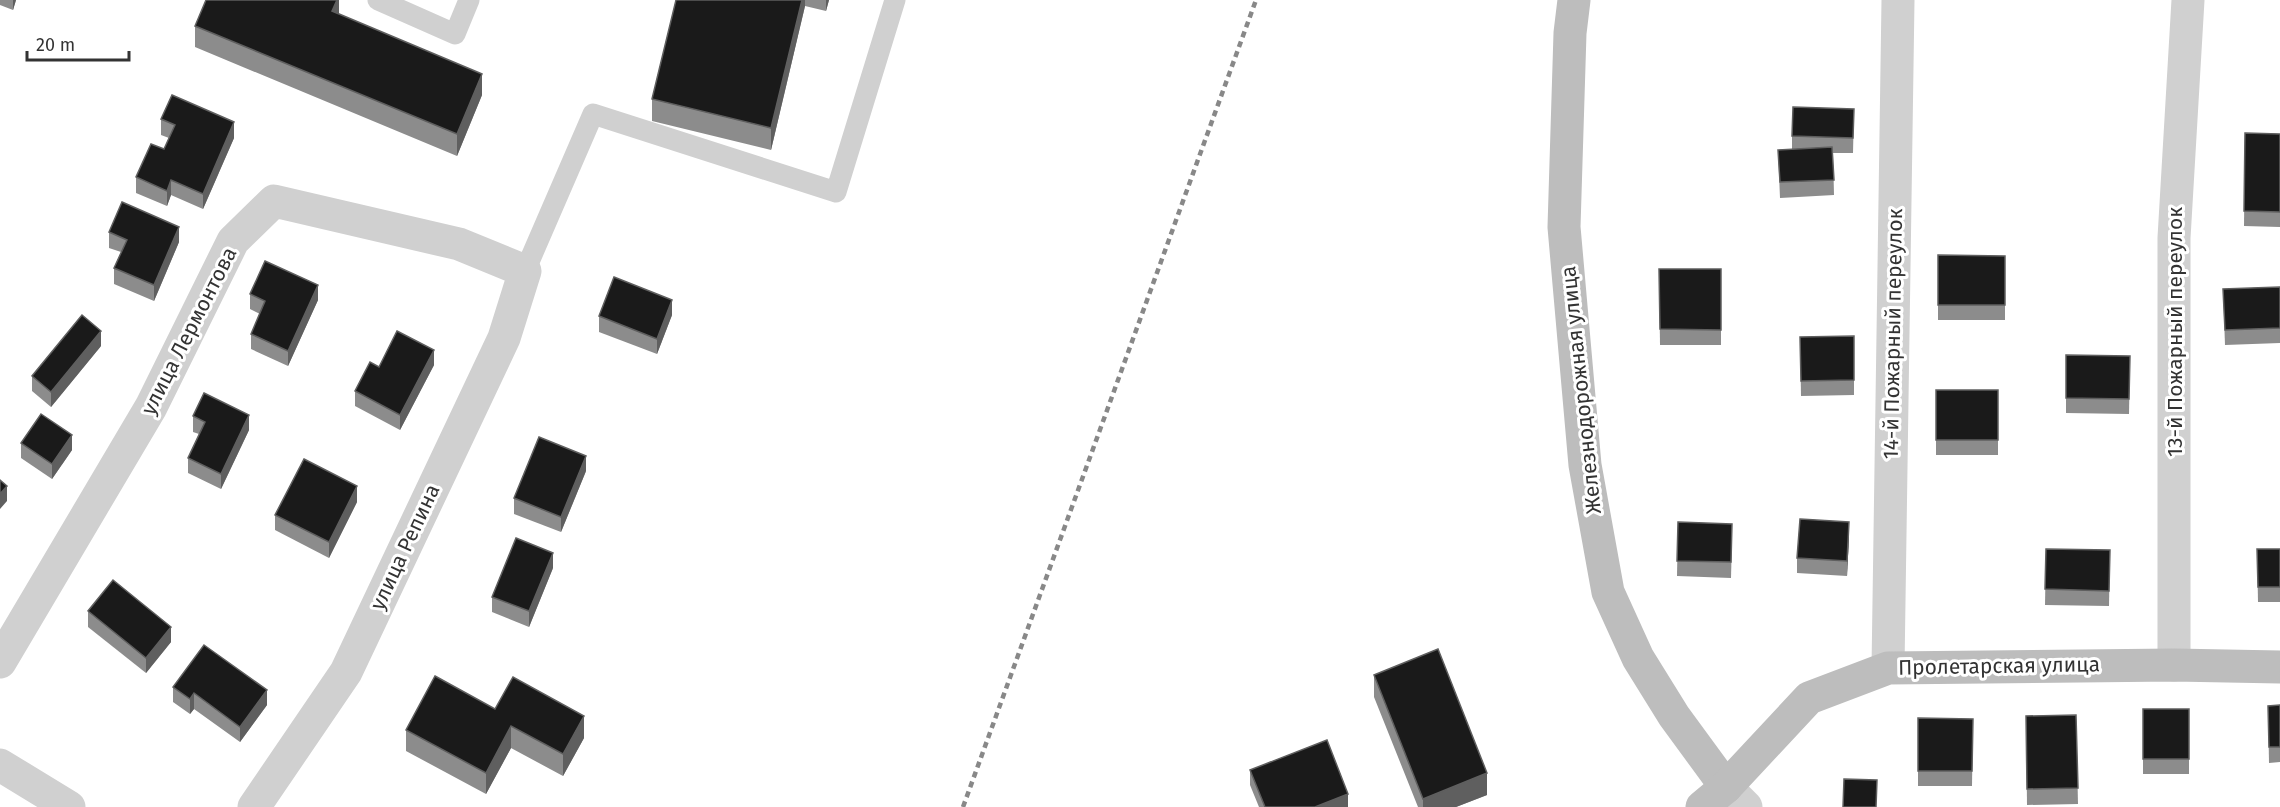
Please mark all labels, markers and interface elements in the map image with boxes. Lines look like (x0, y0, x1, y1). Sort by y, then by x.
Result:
scale bar (27, 24, 129, 62)
text: 20 m (36, 34, 75, 56)
street label: 13-й Пожарный переулок (2162, 207, 2188, 457)
street label: 14-й Пожарный переулок (1878, 208, 1908, 460)
street label: улица Лермонтова (135, 243, 243, 419)
street label: Железнодорожная улица (1555, 265, 1607, 515)
street label: улица Репина (364, 480, 446, 614)
street label: Пролетарская улица (1898, 651, 2100, 681)

